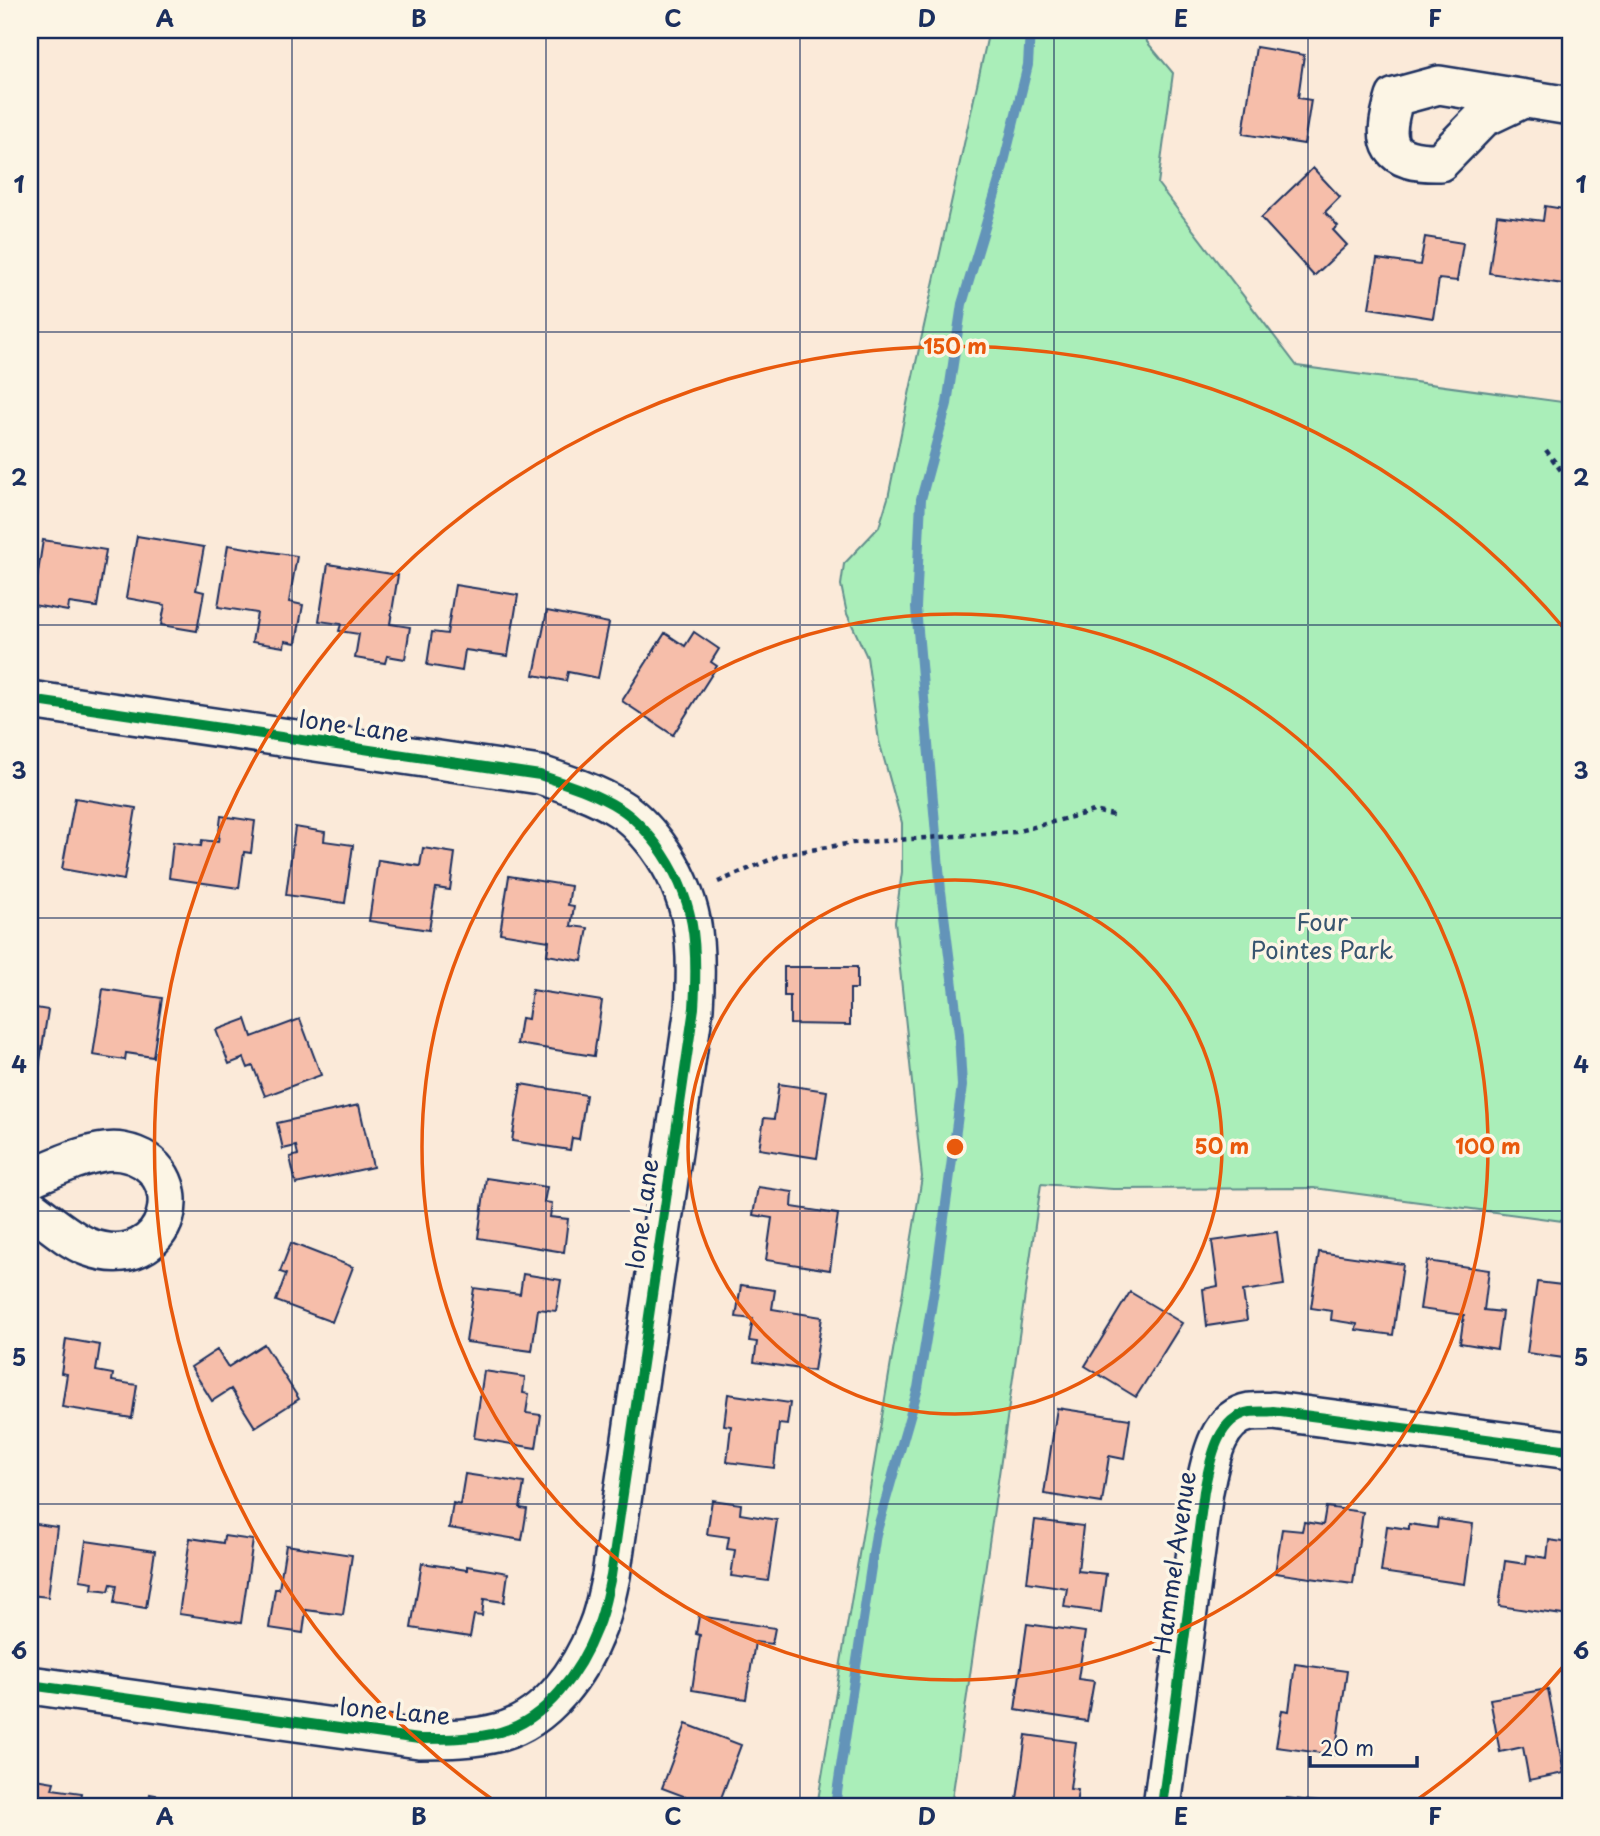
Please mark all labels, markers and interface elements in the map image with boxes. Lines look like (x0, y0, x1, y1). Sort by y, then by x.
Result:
text: A (156, 0, 174, 35)
text: B (411, 0, 427, 35)
text: C (664, 0, 682, 35)
text: D (918, 0, 936, 35)
text: E (1174, 0, 1188, 35)
text: F (1428, 0, 1442, 35)
text: 1 (14, 166, 25, 201)
text: 1 (1576, 166, 1587, 201)
text: 150 m (923, 329, 987, 361)
text: 2 (11, 459, 27, 494)
text: 2 (1573, 459, 1589, 494)
street label: Ione Lane (297, 699, 412, 751)
text: 3 (11, 752, 27, 787)
text: 3 (1573, 752, 1589, 787)
park label: Four Pointes Park (1251, 903, 1393, 967)
text: 4 (11, 1046, 27, 1081)
text: 4 (1573, 1046, 1589, 1081)
text: 50 m (1195, 1129, 1249, 1161)
text: 100 m (1455, 1129, 1521, 1161)
centre of rings (943, 1135, 967, 1159)
street label: Ione Lane (615, 1156, 667, 1271)
text: 5 (12, 1339, 26, 1374)
text: 5 (1574, 1339, 1588, 1374)
street label: Hammel Avenue (1142, 1469, 1204, 1657)
text: 6 (11, 1632, 27, 1667)
text: 6 (1573, 1632, 1589, 1667)
street label: Ione Lane (338, 1687, 452, 1733)
scale bar (1310, 1724, 1416, 1768)
text: 20 m (1320, 1731, 1374, 1763)
text: A (156, 1798, 174, 1833)
text: B (411, 1798, 427, 1833)
text: C (664, 1798, 682, 1833)
text: D (918, 1798, 936, 1833)
text: E (1174, 1798, 1188, 1833)
text: F (1428, 1798, 1442, 1833)

